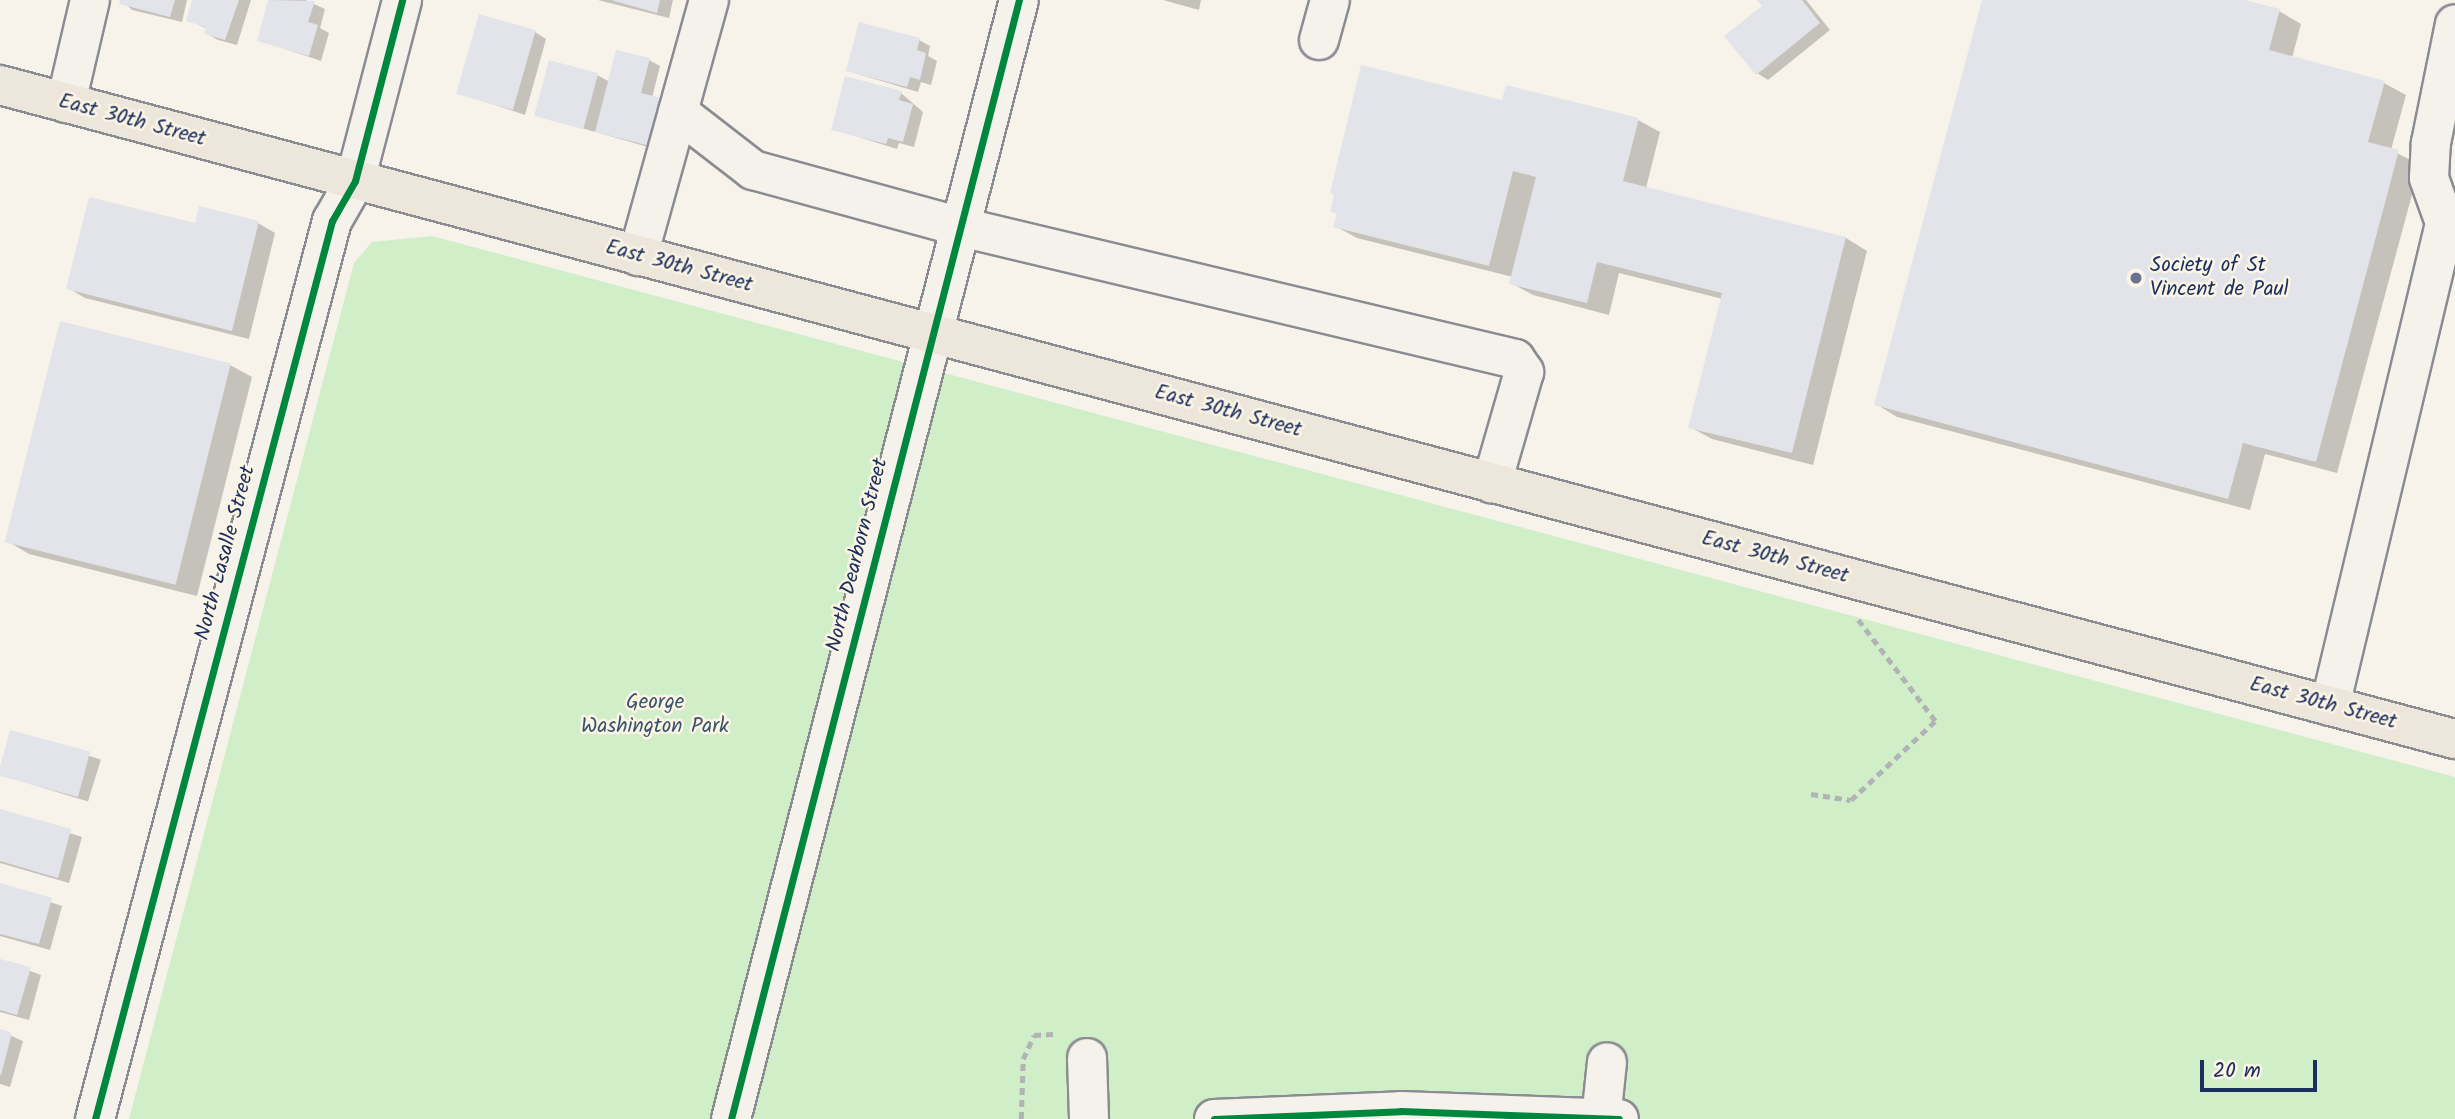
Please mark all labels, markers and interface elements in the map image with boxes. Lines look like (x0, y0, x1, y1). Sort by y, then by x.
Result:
street label: East 30th Street (56, 89, 208, 153)
street label: East 30th Street (603, 235, 755, 299)
place label: Society of St Vincent de Paul (2150, 253, 2289, 303)
marker: Society of St Vincent de Paul (2128, 270, 2144, 286)
street label: East 30th Street (1152, 380, 1304, 444)
street label: North Dearborn Street (822, 456, 894, 654)
street label: North Lasalle Street (191, 463, 261, 643)
street label: East 30th Street (1699, 526, 1851, 590)
street label: East 30th Street (2247, 672, 2399, 736)
park label: George Washington Park (581, 690, 729, 740)
scale bar (2203, 1046, 2320, 1090)
text: 20 m (2213, 1055, 2261, 1088)

